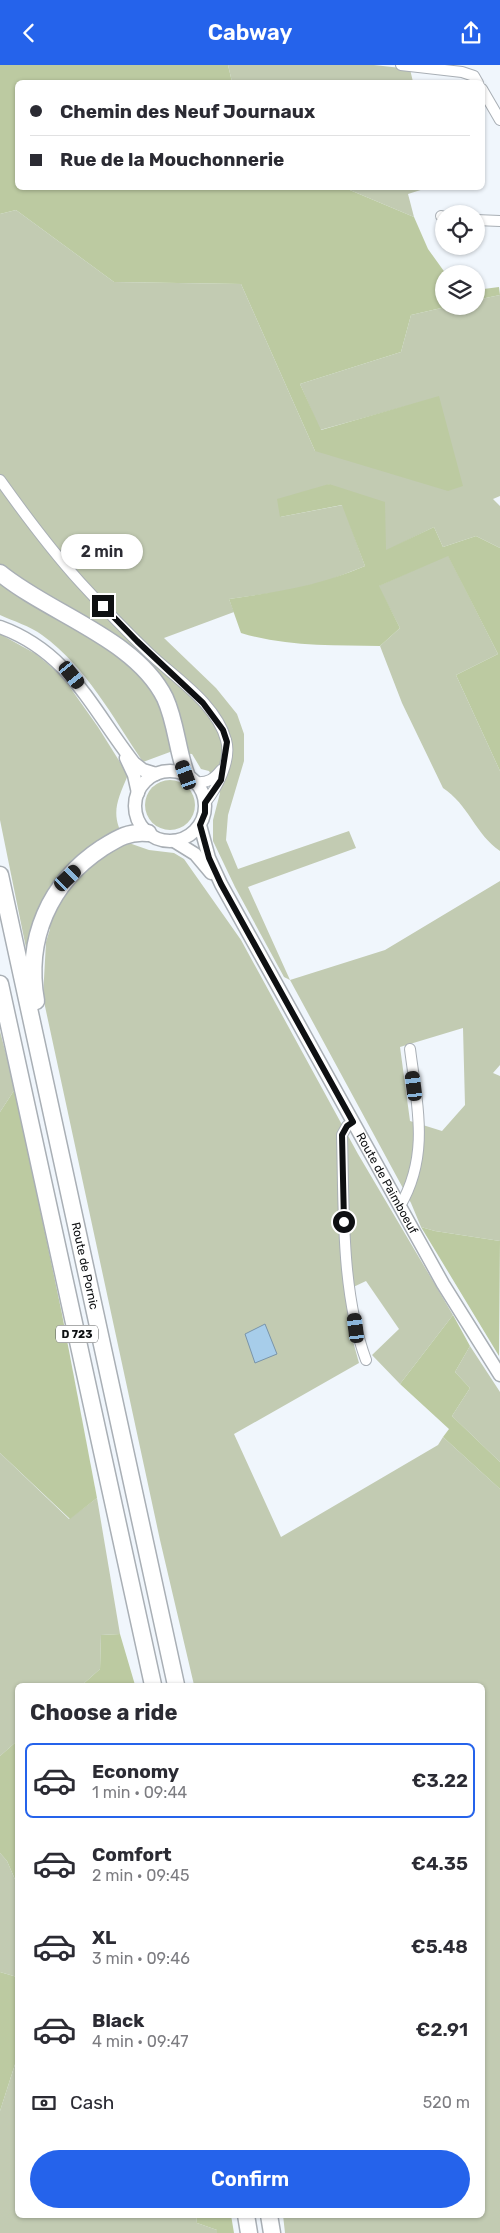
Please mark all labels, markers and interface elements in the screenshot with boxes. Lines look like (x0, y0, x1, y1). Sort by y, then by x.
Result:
icon: back (15, 19, 43, 47)
text: Cabway (208, 19, 292, 46)
icon: share (457, 19, 485, 47)
text: Chemin des Neuf Journaux (60, 100, 315, 123)
text: Rue de la Mouchonnerie (60, 148, 284, 171)
map controls (435, 205, 485, 315)
button: locate (435, 205, 485, 255)
button: layers (435, 265, 485, 315)
callout: 2 min (62, 533, 144, 569)
text: 2 min (81, 542, 123, 561)
route end (92, 595, 114, 617)
car (56, 659, 87, 691)
car (173, 758, 198, 792)
car (51, 862, 84, 894)
car (404, 1070, 423, 1102)
street label: Route de Paimboeuf (353, 1130, 421, 1237)
route start (333, 1211, 355, 1233)
street label: Route de Pornic (69, 1221, 101, 1311)
car (346, 1312, 365, 1344)
road number: D 723 (56, 1325, 98, 1343)
text: Choose a ride (30, 1699, 177, 1726)
icon: car (32, 1758, 77, 1803)
text: Economy (92, 1760, 179, 1783)
text: €3.22 (412, 1769, 468, 1792)
text: 1 min · 09:44 (92, 1783, 187, 1802)
icon: car (32, 1841, 77, 1886)
text: Comfort (92, 1843, 172, 1866)
text: €4.35 (411, 1852, 468, 1875)
text: 2 min · 09:45 (92, 1866, 189, 1885)
icon: car (32, 1924, 77, 1969)
text: XL (92, 1926, 116, 1949)
text: €5.48 (411, 1935, 468, 1958)
text: 3 min · 09:46 (92, 1949, 190, 1968)
icon: car (32, 2007, 77, 2052)
text: Black (92, 2009, 144, 2032)
text: €2.91 (416, 2018, 468, 2041)
text: 4 min · 09:47 (92, 2032, 188, 2051)
icon: cash (30, 2089, 58, 2117)
text: Cash (70, 2091, 114, 2114)
text: 520 m (423, 2093, 470, 2112)
button: Confirm (30, 2150, 470, 2208)

